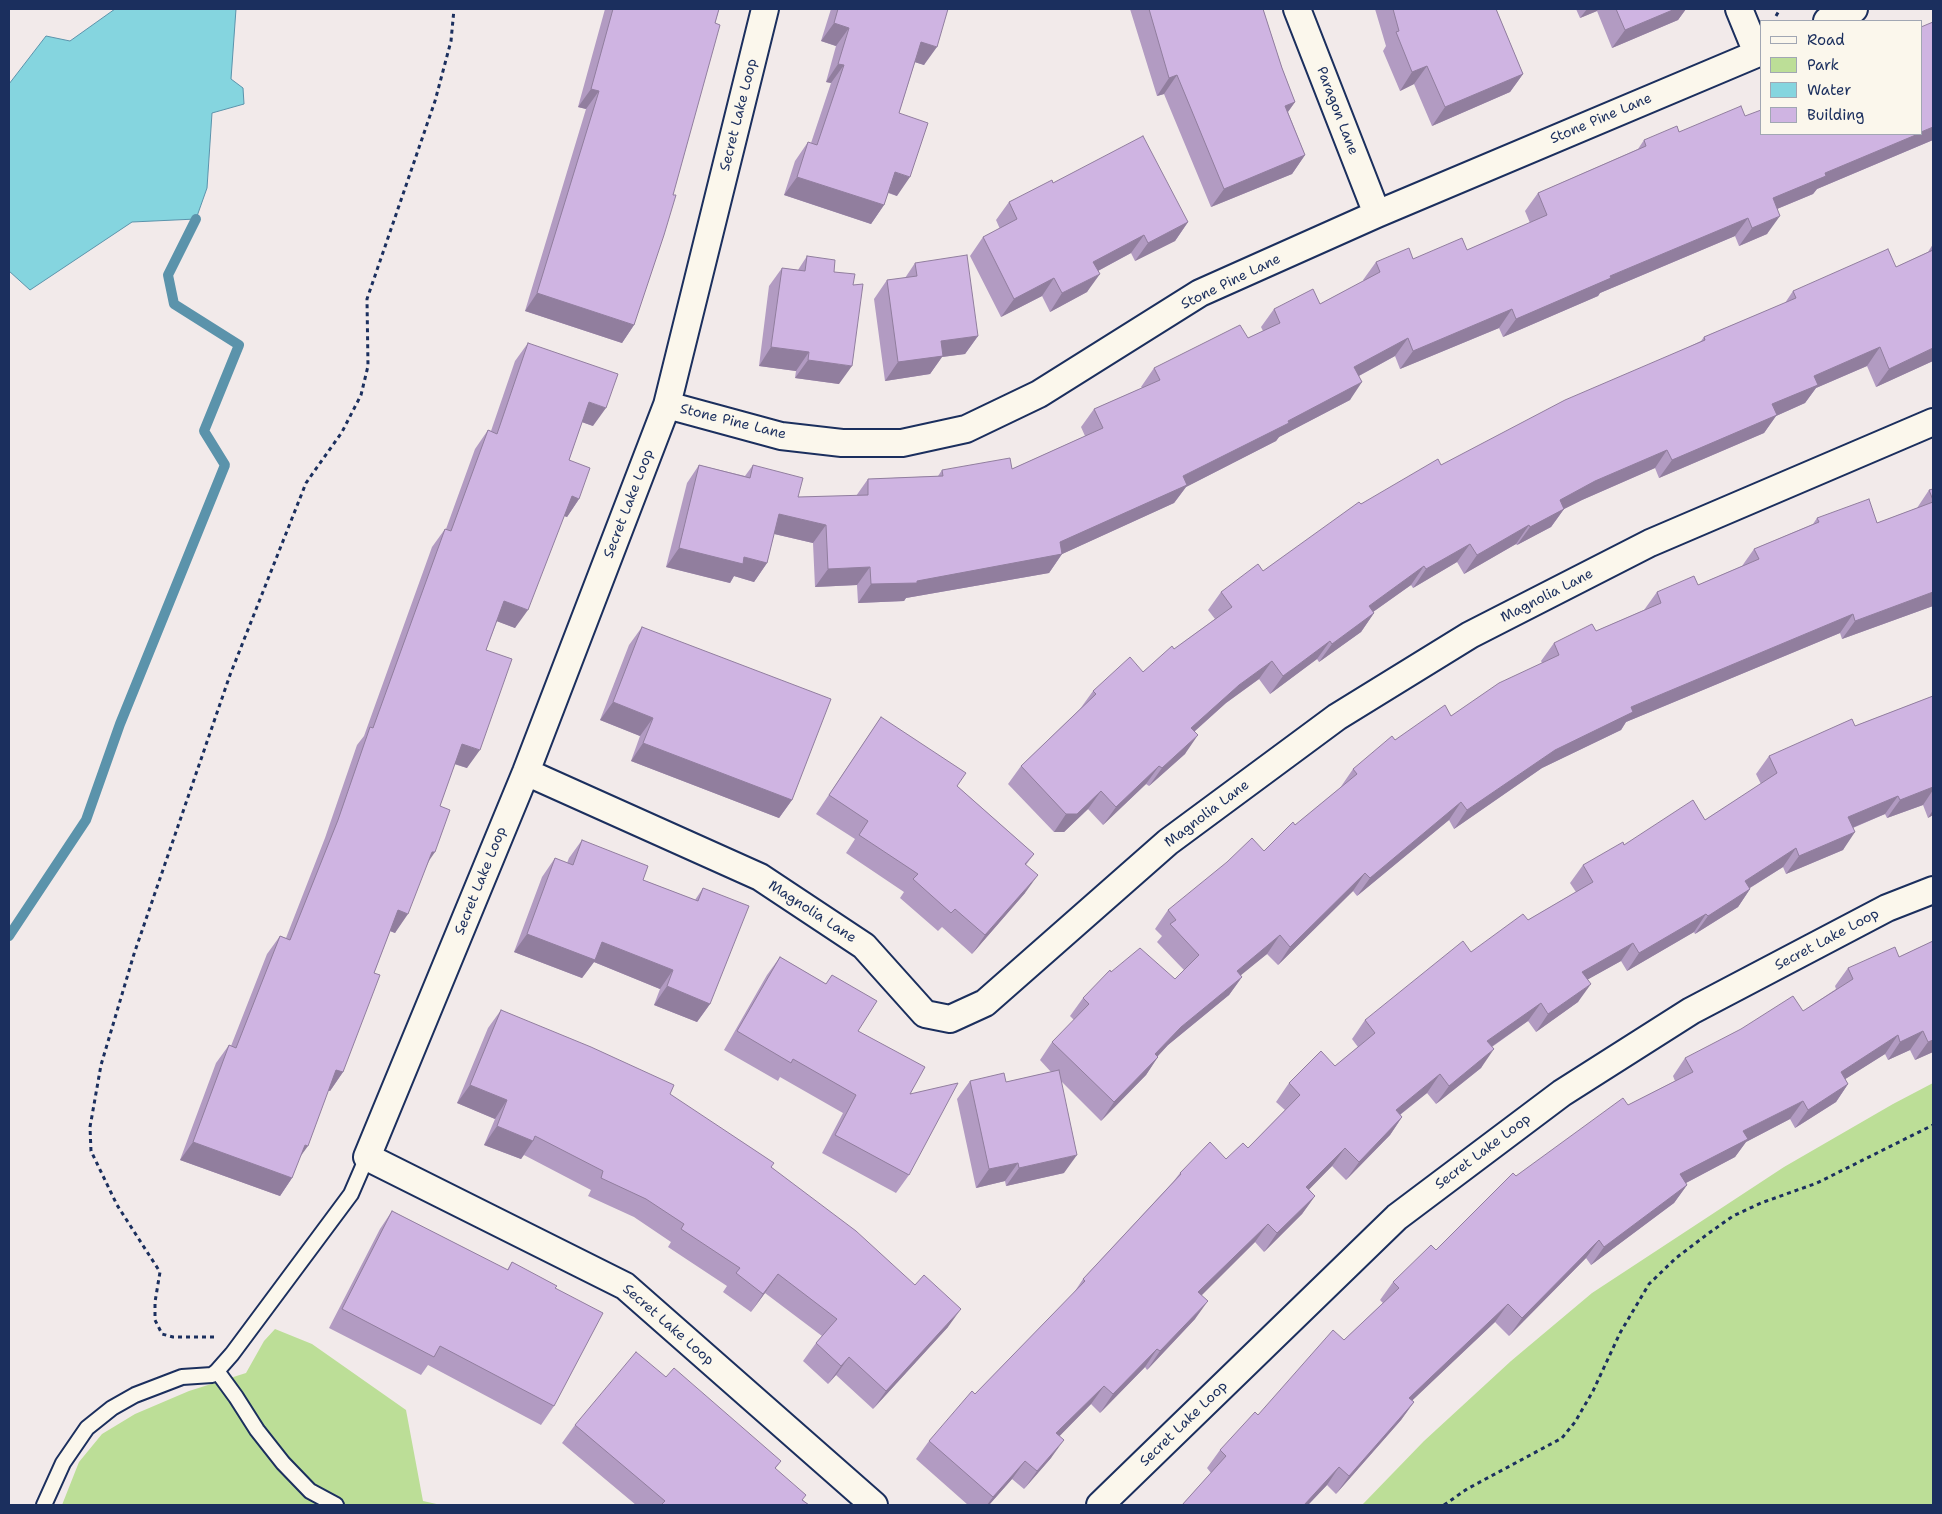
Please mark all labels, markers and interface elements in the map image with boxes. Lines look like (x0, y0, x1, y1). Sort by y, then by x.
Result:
legend (1760, 20, 1922, 135)
text: Road (1807, 30, 1845, 50)
text: Park (1807, 55, 1839, 75)
street label: Secret Lake Loop (717, 57, 761, 173)
street label: Paragon Lane (1312, 65, 1362, 157)
text: Water (1807, 80, 1851, 100)
street label: Stone Pine Lane (1548, 90, 1654, 148)
text: Building (1807, 105, 1864, 125)
street label: Stone Pine Lane (1178, 251, 1284, 313)
street label: Stone Pine Lane (678, 401, 788, 443)
street label: Secret Lake Loop (601, 447, 657, 561)
street label: Magnolia Lane (1498, 565, 1596, 627)
street label: Magnolia Lane (1161, 777, 1253, 851)
street label: Secret Lake Loop (452, 824, 510, 938)
street label: Magnolia Lane (765, 877, 859, 947)
street label: Secret Lake Loop (1772, 906, 1882, 974)
street label: Secret Lake Loop (1432, 1111, 1534, 1193)
street label: Secret Lake Loop (619, 1281, 717, 1369)
street label: Secret Lake Loop (1137, 1378, 1231, 1470)

